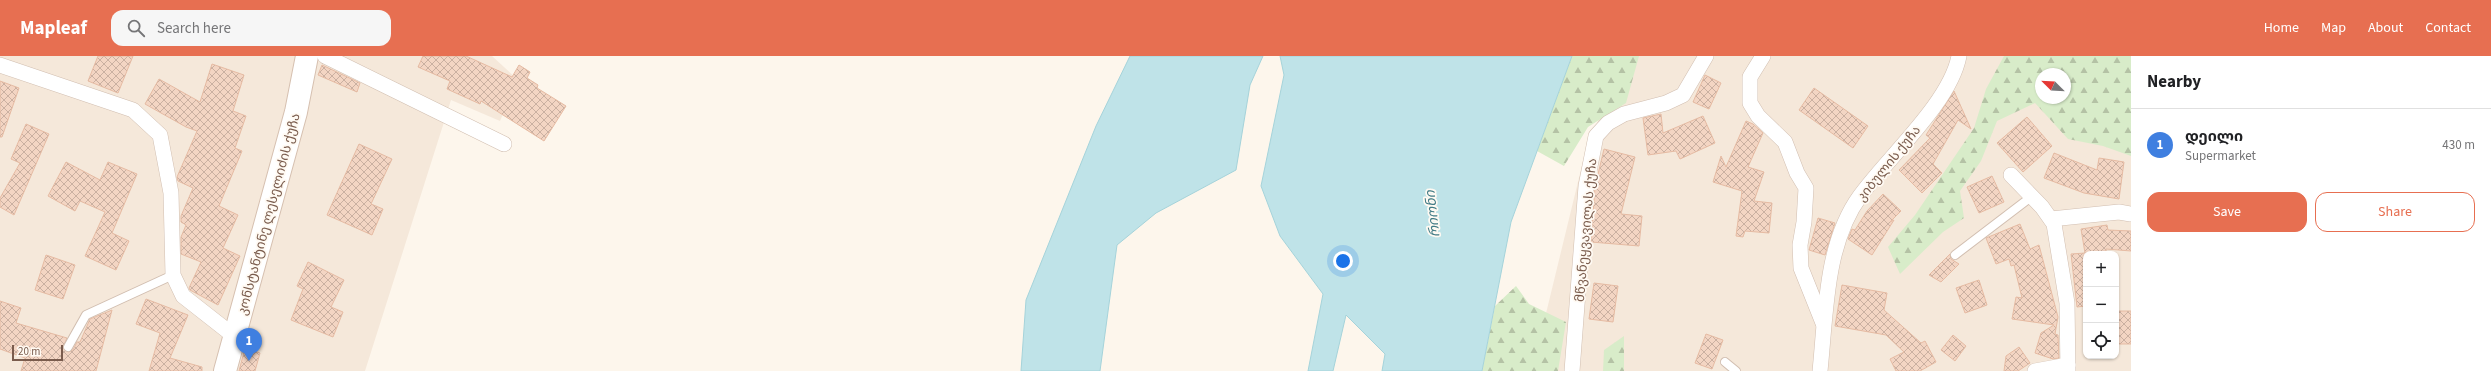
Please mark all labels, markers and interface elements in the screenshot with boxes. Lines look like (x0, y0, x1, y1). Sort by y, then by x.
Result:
search box (111, 10, 391, 46)
text: Mapleaf (20, 15, 87, 42)
icon: search (125, 17, 147, 39)
text: Search here (157, 18, 231, 39)
text: Home (2264, 18, 2299, 38)
text: Map (2321, 18, 2346, 38)
text: About (2368, 18, 2403, 38)
text: Contact (2425, 18, 2471, 38)
north arrow (2035, 68, 2071, 104)
text: Nearby (2147, 70, 2201, 94)
street label: კონსტანტინე ლესელიძის ქუჩა (233, 111, 305, 317)
street label: კიბულის ქუჩა (1853, 122, 1925, 205)
text: დეილი (2185, 126, 2243, 147)
text: 1 (2157, 136, 2163, 154)
text: 430 m (2442, 136, 2475, 154)
text: Supermarket (2185, 147, 2256, 165)
street label: მწვანეყვავილას ქუჩა (1571, 157, 1601, 303)
water label: რიონი (1420, 189, 1445, 238)
button: Save (2147, 192, 2307, 232)
button: Share (2315, 192, 2475, 232)
your location (1333, 251, 1353, 271)
map controls (2083, 251, 2119, 359)
button: + (2083, 251, 2119, 287)
button: − (2083, 287, 2119, 323)
button: locate (2083, 323, 2119, 359)
pin: 1 (236, 328, 262, 361)
scale bar (12, 343, 63, 362)
text: 20 m (18, 344, 40, 359)

